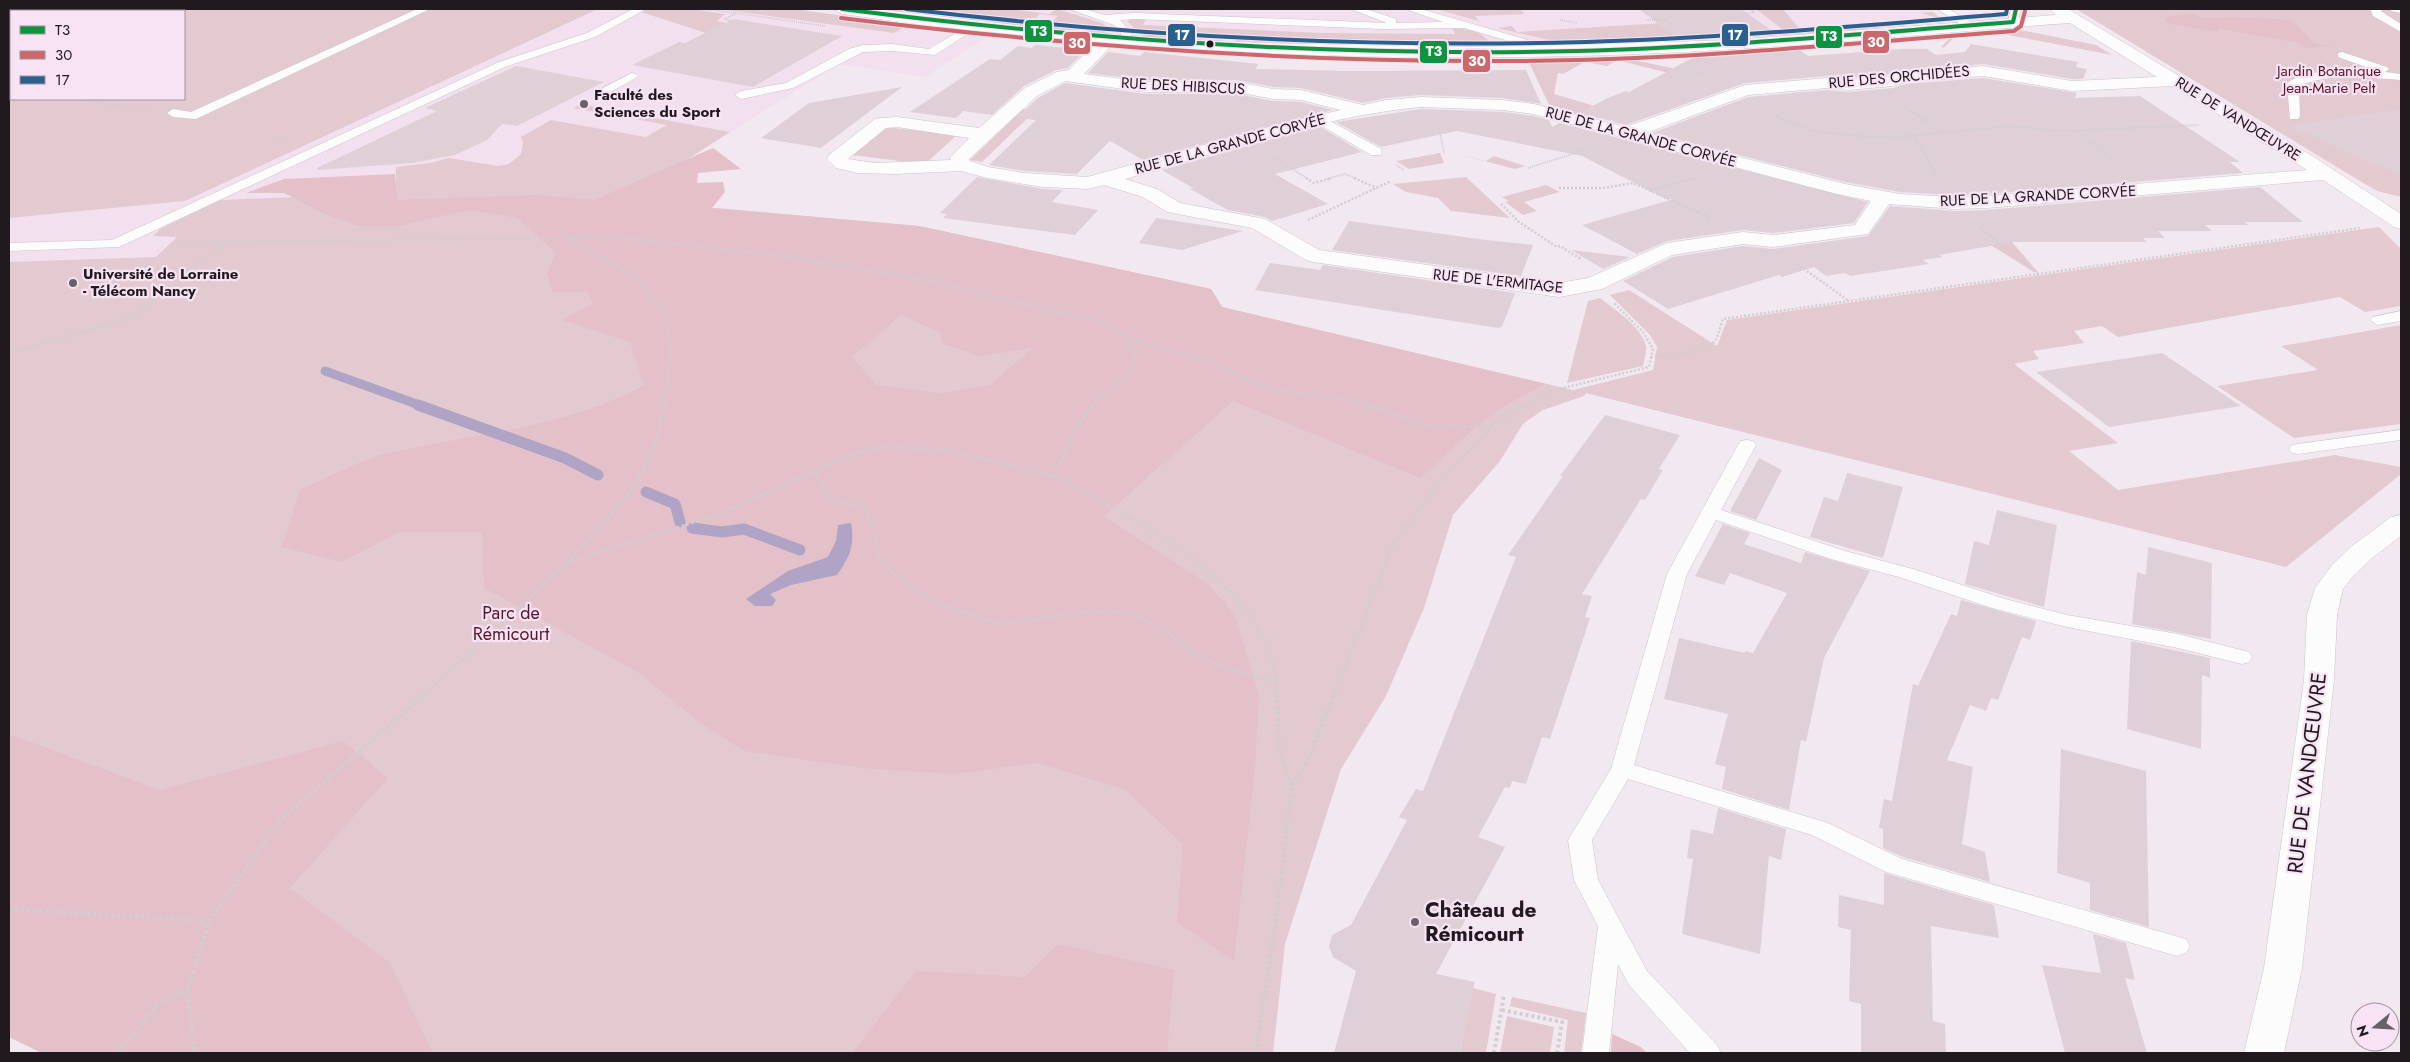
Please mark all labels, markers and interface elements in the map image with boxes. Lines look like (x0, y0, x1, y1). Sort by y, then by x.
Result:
legend (10, 10, 185, 100)
text: T3 (55, 19, 70, 41)
line badge: T3 (1024, 19, 1053, 43)
text: T3 (1031, 21, 1048, 41)
line badge: 17 (1167, 23, 1196, 47)
line badge: 17 (1721, 23, 1749, 47)
text: 17 (1174, 25, 1190, 45)
text: 17 (1727, 25, 1743, 45)
line badge: T3 (1815, 25, 1843, 49)
text: T3 (1821, 26, 1838, 46)
line badge: 30 (1862, 30, 1890, 54)
line badge: 30 (1063, 31, 1091, 55)
text: 30 (1867, 32, 1885, 52)
text: 30 (1068, 33, 1086, 53)
unlabelled marker (1205, 39, 1215, 49)
line badge: T3 (1419, 40, 1448, 64)
text: T3 (1426, 41, 1443, 61)
text: 30 (55, 44, 72, 66)
line badge: 30 (1462, 49, 1491, 73)
text: 30 (1468, 51, 1486, 71)
street label: RUE DES ORCHIDÉES (1828, 60, 1970, 94)
park label: Jardin Botanique Jean-Marie Pelt (2275, 60, 2381, 99)
text: 17 (55, 69, 70, 91)
street label: RUE DE VANDŒUVRE (2171, 71, 2305, 167)
street label: RUE DES HIBISCUS (1120, 72, 1246, 100)
place label: Faculté des Sciences du Sport (594, 84, 721, 123)
marker: Faculté des Sciences du Sport (578, 98, 590, 110)
street label: RUE DE LA GRANDE CORVÉE (1543, 101, 1739, 173)
street label: RUE DE LA GRANDE CORVÉE (1132, 108, 1328, 180)
street label: RUE DE LA GRANDE CORVÉE (1939, 180, 2137, 212)
place label: Université de Lorraine - Télécom Nancy (83, 263, 239, 302)
street label: RUE DE L'ERMITAGE (1432, 263, 1564, 299)
marker: Université de Lorraine - Télécom Nancy (67, 277, 79, 289)
park label: Parc de Rémicourt (473, 600, 550, 647)
street label: RUE DE VANDŒUVRE (2280, 671, 2334, 875)
place label: Château de Rémicourt (1425, 895, 1537, 949)
marker: Château de Rémicourt (1409, 916, 1421, 928)
north arrow (2350, 1002, 2400, 1052)
text: N (2351, 1023, 2374, 1039)

